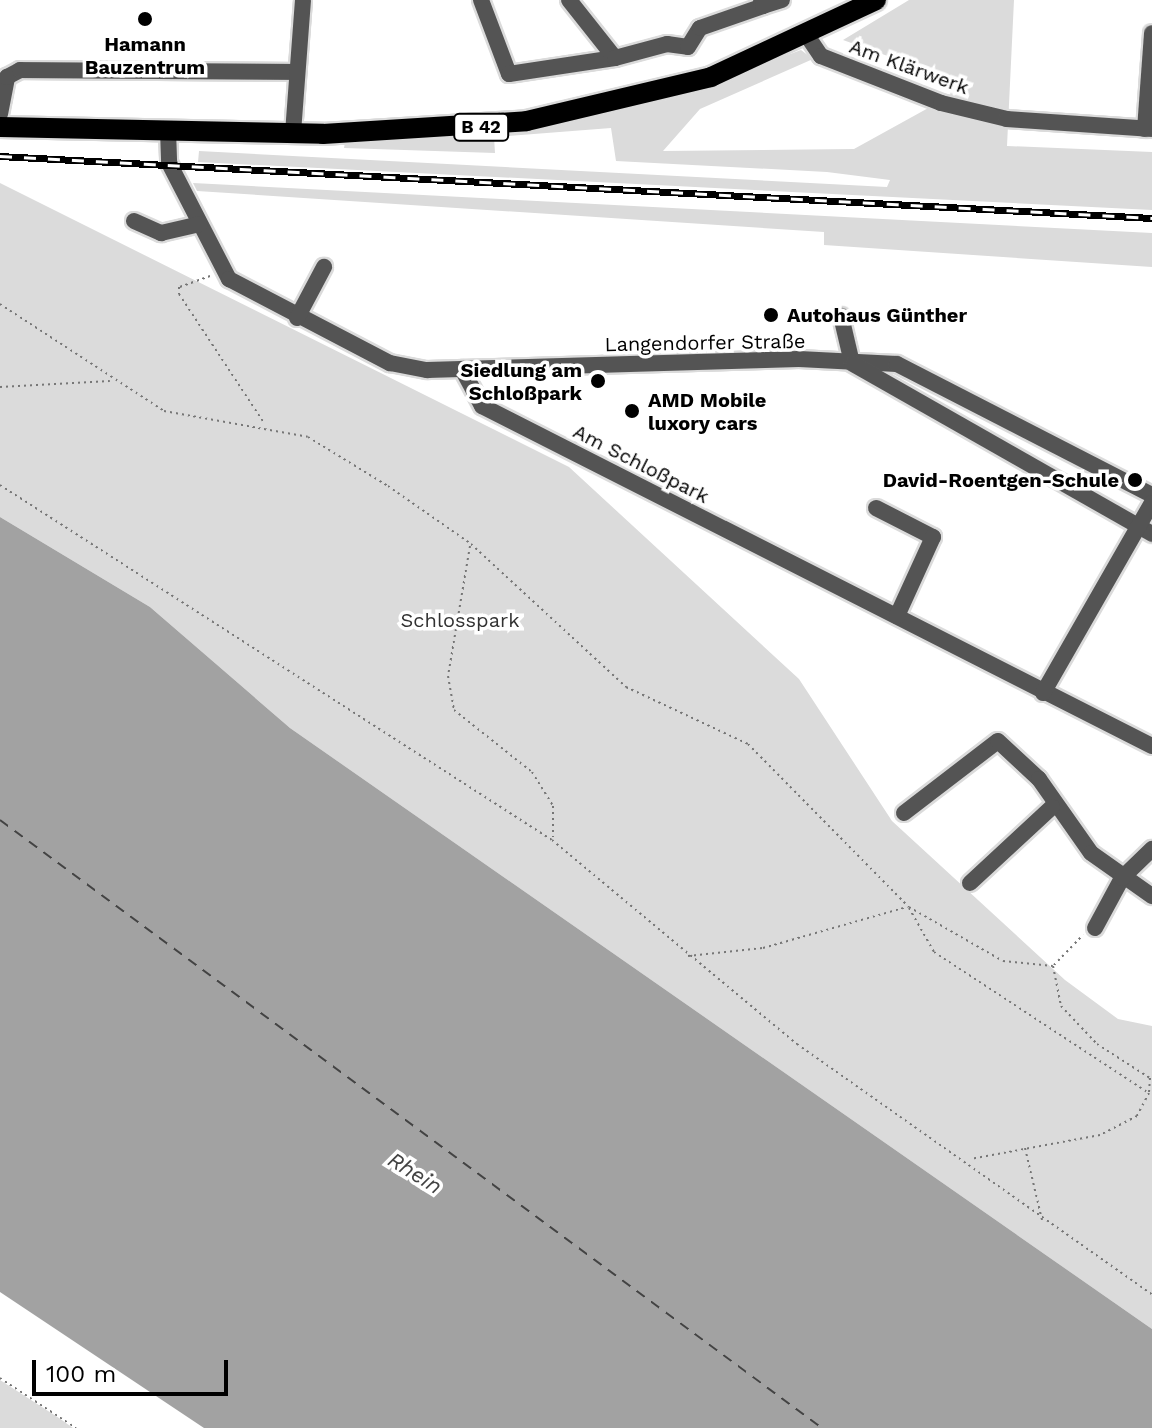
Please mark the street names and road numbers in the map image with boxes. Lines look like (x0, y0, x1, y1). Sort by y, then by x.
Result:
street label: Am Klärwerk (846, 34, 972, 100)
road number: B 42 (453, 113, 509, 141)
street label: Langendorfer Straße (604, 329, 806, 357)
street label: Am Schloßpark (569, 419, 713, 509)

